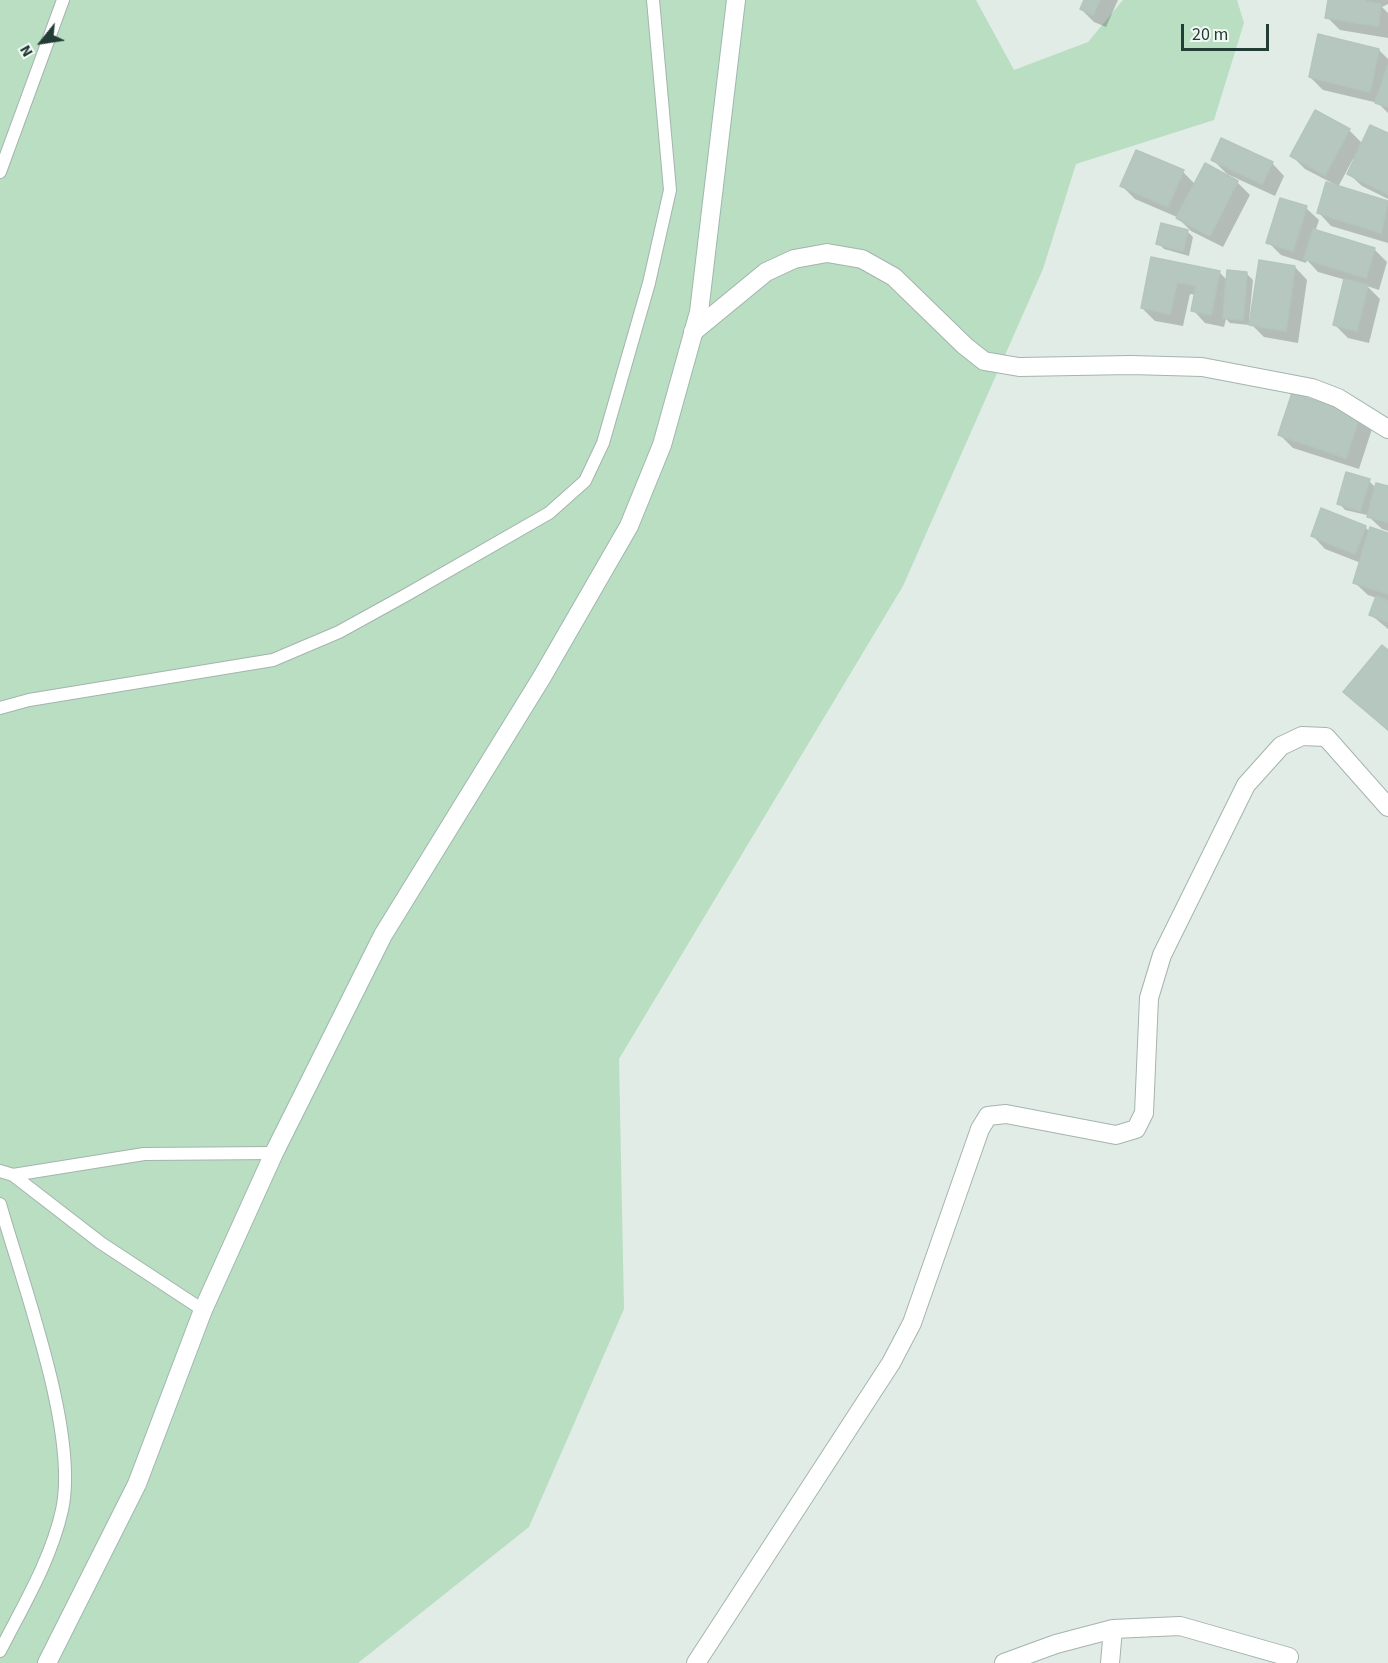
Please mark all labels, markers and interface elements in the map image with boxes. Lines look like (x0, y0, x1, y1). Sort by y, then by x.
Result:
north arrow (12, 12, 72, 72)
scale bar (1184, 12, 1272, 50)
text: 20 m (1192, 22, 1228, 47)
text: N (14, 41, 39, 61)

